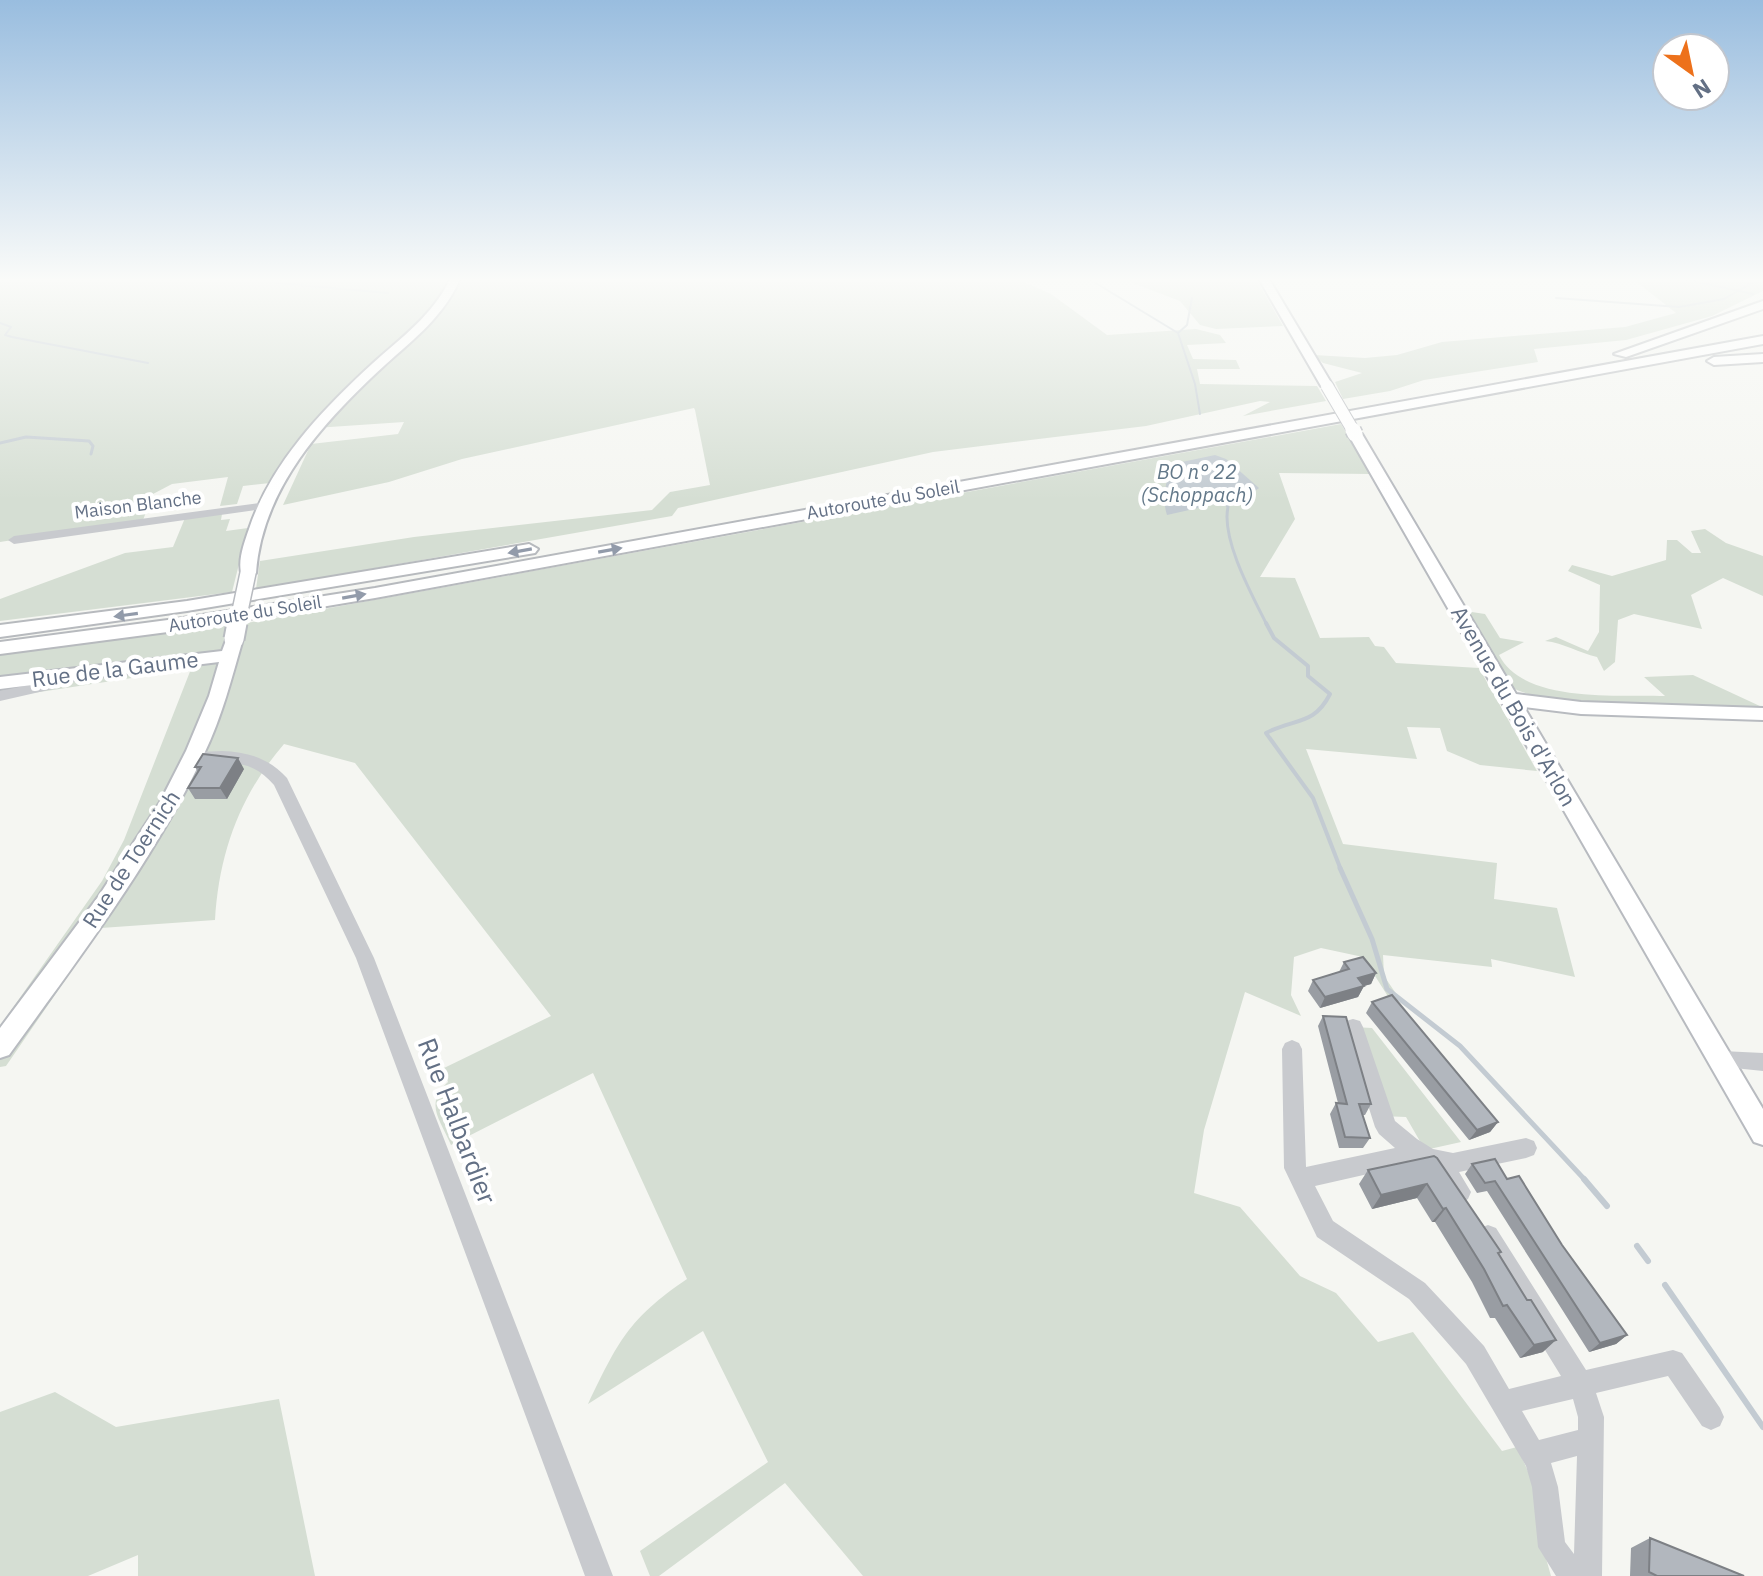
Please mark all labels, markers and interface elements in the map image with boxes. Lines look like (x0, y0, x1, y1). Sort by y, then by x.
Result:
north arrow (1651, 32, 1731, 112)
text: N (1688, 73, 1717, 106)
water label: BO n° 22 (Schoppach) (1141, 458, 1253, 508)
street label: Autoroute du Soleil (805, 475, 961, 524)
street label: Maison Blanche (73, 485, 203, 524)
one-way arrow (598, 544, 623, 556)
one-way arrow (508, 545, 533, 557)
one-way arrow (342, 589, 367, 602)
street label: Autoroute du Soleil (167, 590, 323, 637)
street label: Avenue du Bois d'Arlon (1445, 600, 1584, 811)
one-way arrow (113, 609, 138, 622)
street label: Rue de la Gaume (30, 644, 200, 693)
street label: Rue de Toernich (75, 784, 186, 933)
street label: Rue Halbardier (411, 1033, 505, 1209)

